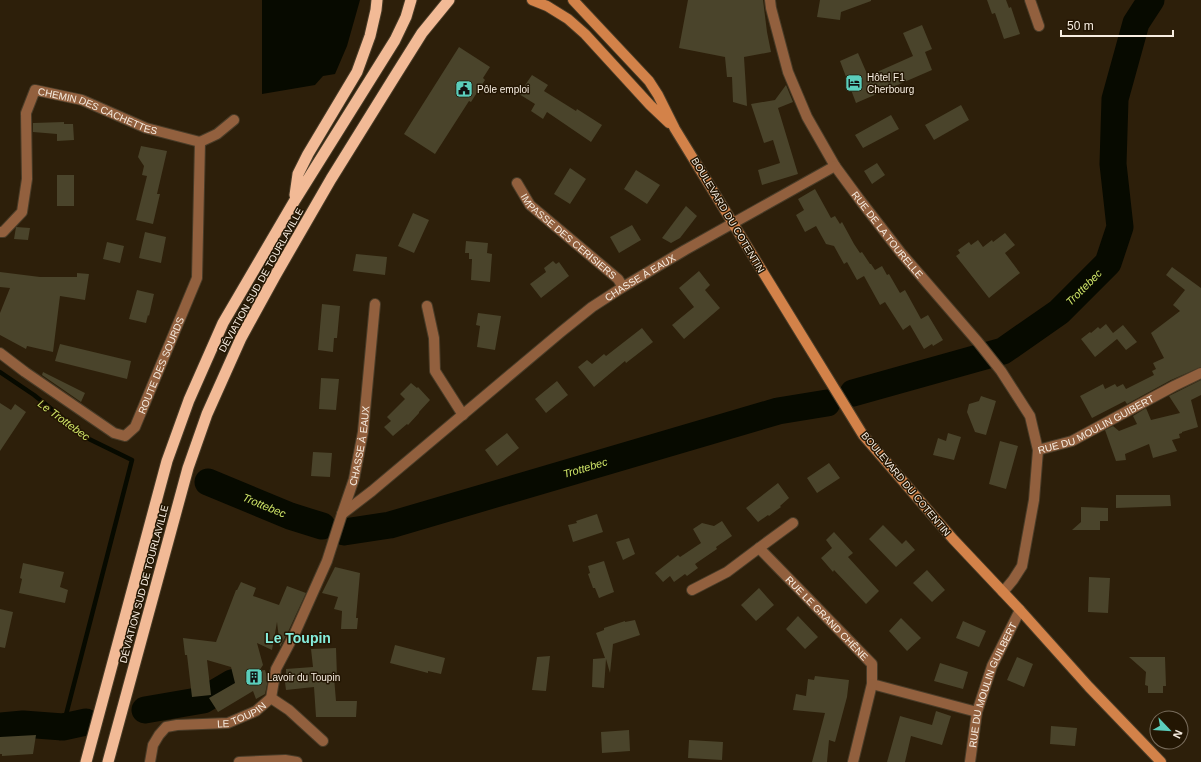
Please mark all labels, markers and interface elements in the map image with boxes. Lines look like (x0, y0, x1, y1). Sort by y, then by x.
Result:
scale bar (1061, 12, 1173, 38)
text: 50 m (1067, 19, 1094, 33)
place label: Hôtel F1 Cherbourg (867, 72, 914, 95)
hotel icon: Hôtel F1 Cherbourg (844, 73, 864, 93)
public building icon: Pôle emploi (454, 79, 474, 99)
place label: Pôle emploi (477, 84, 529, 95)
street label: CHEMIN DES CACHETTES (37, 85, 159, 136)
street label: BOULEVARD DU COTENTIN (689, 156, 767, 274)
street label: RUE DE LA TOURELLE (850, 189, 926, 280)
street label: IMPASSE DES CERISIERS (519, 191, 619, 281)
street label: DÉVIATION SUD DE TOURLAVILLE (216, 205, 306, 354)
street label: CHASSE À EAUX (603, 251, 677, 303)
water label: Trottebec (1063, 267, 1104, 308)
street label: ROUTE DES SOURDS (136, 315, 186, 415)
street label: RUE DU MOULIN GUIBERT (1036, 393, 1156, 455)
water label: Le Trottebec (36, 397, 93, 443)
street label: CHASSE À EAUX (347, 405, 371, 487)
street label: BOULEVARD DU COTENTIN (859, 430, 953, 538)
water label: Trottebec (562, 455, 609, 480)
water label: Trottebec (241, 491, 288, 520)
street label: DÉVIATION SUD DE TOURLAVILLE (117, 503, 171, 664)
street label: RUE LE GRAND CHÊNE (784, 574, 871, 662)
street label: RUE DU MOULIN GUILBERT (967, 620, 1019, 748)
district label: Le Toupin (265, 630, 331, 646)
building icon: Lavoir du Toupin (244, 667, 264, 687)
place label: Lavoir du Toupin (267, 672, 340, 683)
street label: LE TOUPIN (217, 700, 268, 729)
north arrow (1149, 710, 1189, 750)
text: N (1171, 728, 1185, 740)

